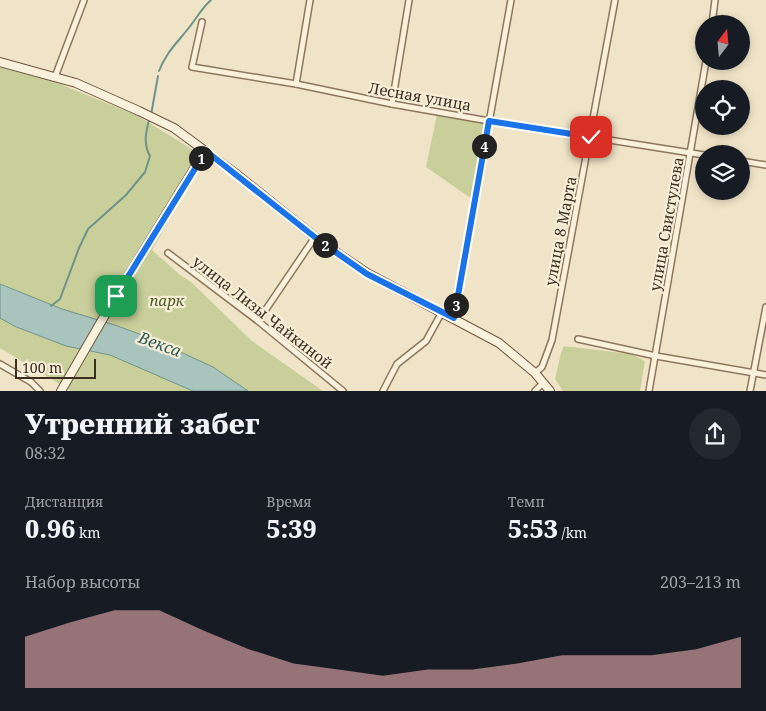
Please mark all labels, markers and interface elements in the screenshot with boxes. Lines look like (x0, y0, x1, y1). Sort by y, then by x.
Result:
north arrow (695, 15, 750, 70)
map controls (695, 15, 750, 200)
street label: Лесная улица (367, 77, 473, 115)
button: locate (695, 80, 750, 135)
pin (570, 116, 612, 158)
icon: check (577, 123, 605, 151)
pin: 4 (472, 134, 496, 158)
text: 4 (481, 137, 488, 156)
button: layers (695, 145, 750, 200)
pin: 1 (188, 146, 214, 170)
text: 1 (198, 149, 205, 168)
street label: улица Свистулева (644, 155, 688, 293)
street label: улица 8 Марта (540, 174, 580, 288)
pin: 2 (312, 232, 338, 258)
text: 2 (322, 236, 329, 255)
street label: улица Лизы Чайкиной (189, 251, 337, 373)
pin (95, 275, 137, 317)
icon: arrive (102, 282, 130, 310)
park label: парк (150, 290, 185, 310)
pin: 3 (444, 292, 468, 318)
text: 3 (453, 296, 460, 315)
water label: Векса (135, 326, 184, 362)
scale bar (15, 356, 96, 379)
text: 100 m (22, 358, 62, 377)
text: Утренний забег (25, 404, 259, 442)
button: share (689, 408, 741, 460)
text: 08:32 (25, 442, 65, 464)
text: Дистанция (25, 492, 103, 511)
text: Время (266, 492, 311, 511)
text: Темп (508, 492, 545, 511)
text: 0.96 (25, 511, 75, 545)
text: 5:39 (266, 511, 317, 545)
text: 5:53 (508, 511, 558, 545)
text: km (75, 523, 100, 542)
text: /km (558, 523, 587, 542)
text: Набор высоты (25, 571, 140, 593)
text: 203–213 m (660, 571, 741, 593)

